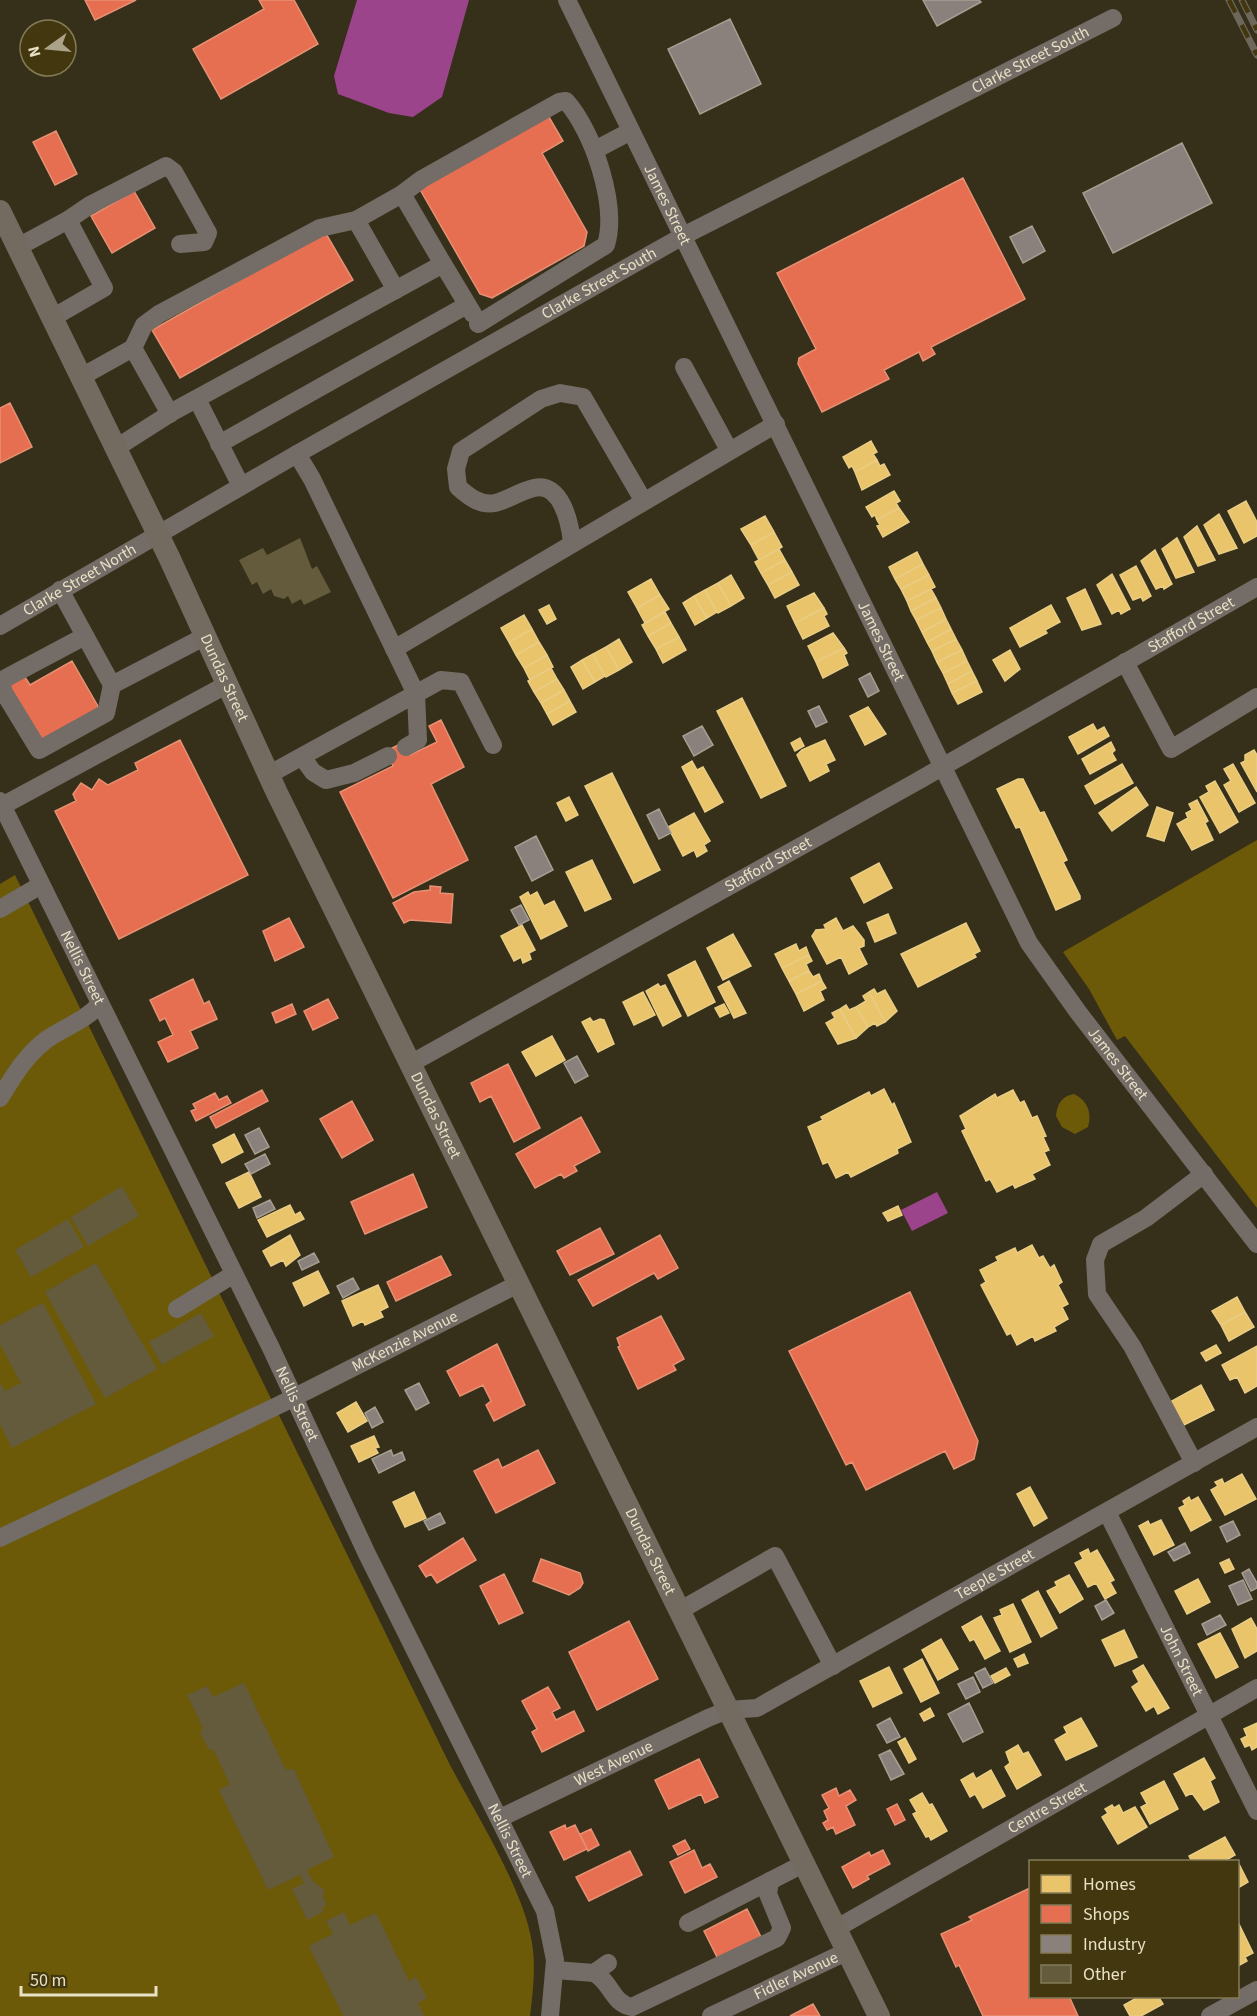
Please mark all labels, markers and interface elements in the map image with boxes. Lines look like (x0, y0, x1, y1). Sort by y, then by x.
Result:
north arrow (18, 18, 78, 78)
street label: Clarke Street South (968, 21, 1093, 99)
text: N (22, 44, 46, 60)
street label: James Street (638, 161, 697, 249)
street label: Clarke Street South (537, 242, 661, 325)
street label: Clarke Street North (19, 538, 140, 621)
street label: Stafford Street (1143, 591, 1239, 658)
street label: James Street (852, 597, 910, 686)
street label: Dundas Street (195, 630, 254, 726)
street label: Stafford Street (721, 831, 816, 898)
street label: Nellis Street (55, 927, 111, 1009)
street label: James Street (1083, 1023, 1154, 1105)
street label: Dundas Street (405, 1068, 467, 1163)
street label: McKenzie Avenue (348, 1305, 462, 1377)
street label: Nellis Street (270, 1363, 324, 1445)
street label: Dundas Street (620, 1504, 681, 1599)
street label: Teeple Street (951, 1543, 1039, 1606)
street label: John Street (1154, 1621, 1209, 1700)
street label: West Avenue (571, 1735, 657, 1792)
street label: Centre Street (1003, 1776, 1091, 1839)
street label: Nellis Street (482, 1800, 538, 1882)
legend (1029, 1860, 1239, 1998)
text: Homes (1083, 1872, 1136, 1897)
text: Shops (1083, 1902, 1130, 1927)
text: Industry (1083, 1932, 1146, 1957)
street label: Fidler Avenue (750, 1946, 842, 2005)
scale bar (21, 1959, 156, 1997)
text: Other (1083, 1962, 1127, 1987)
text: 50 m (30, 1968, 66, 1993)

